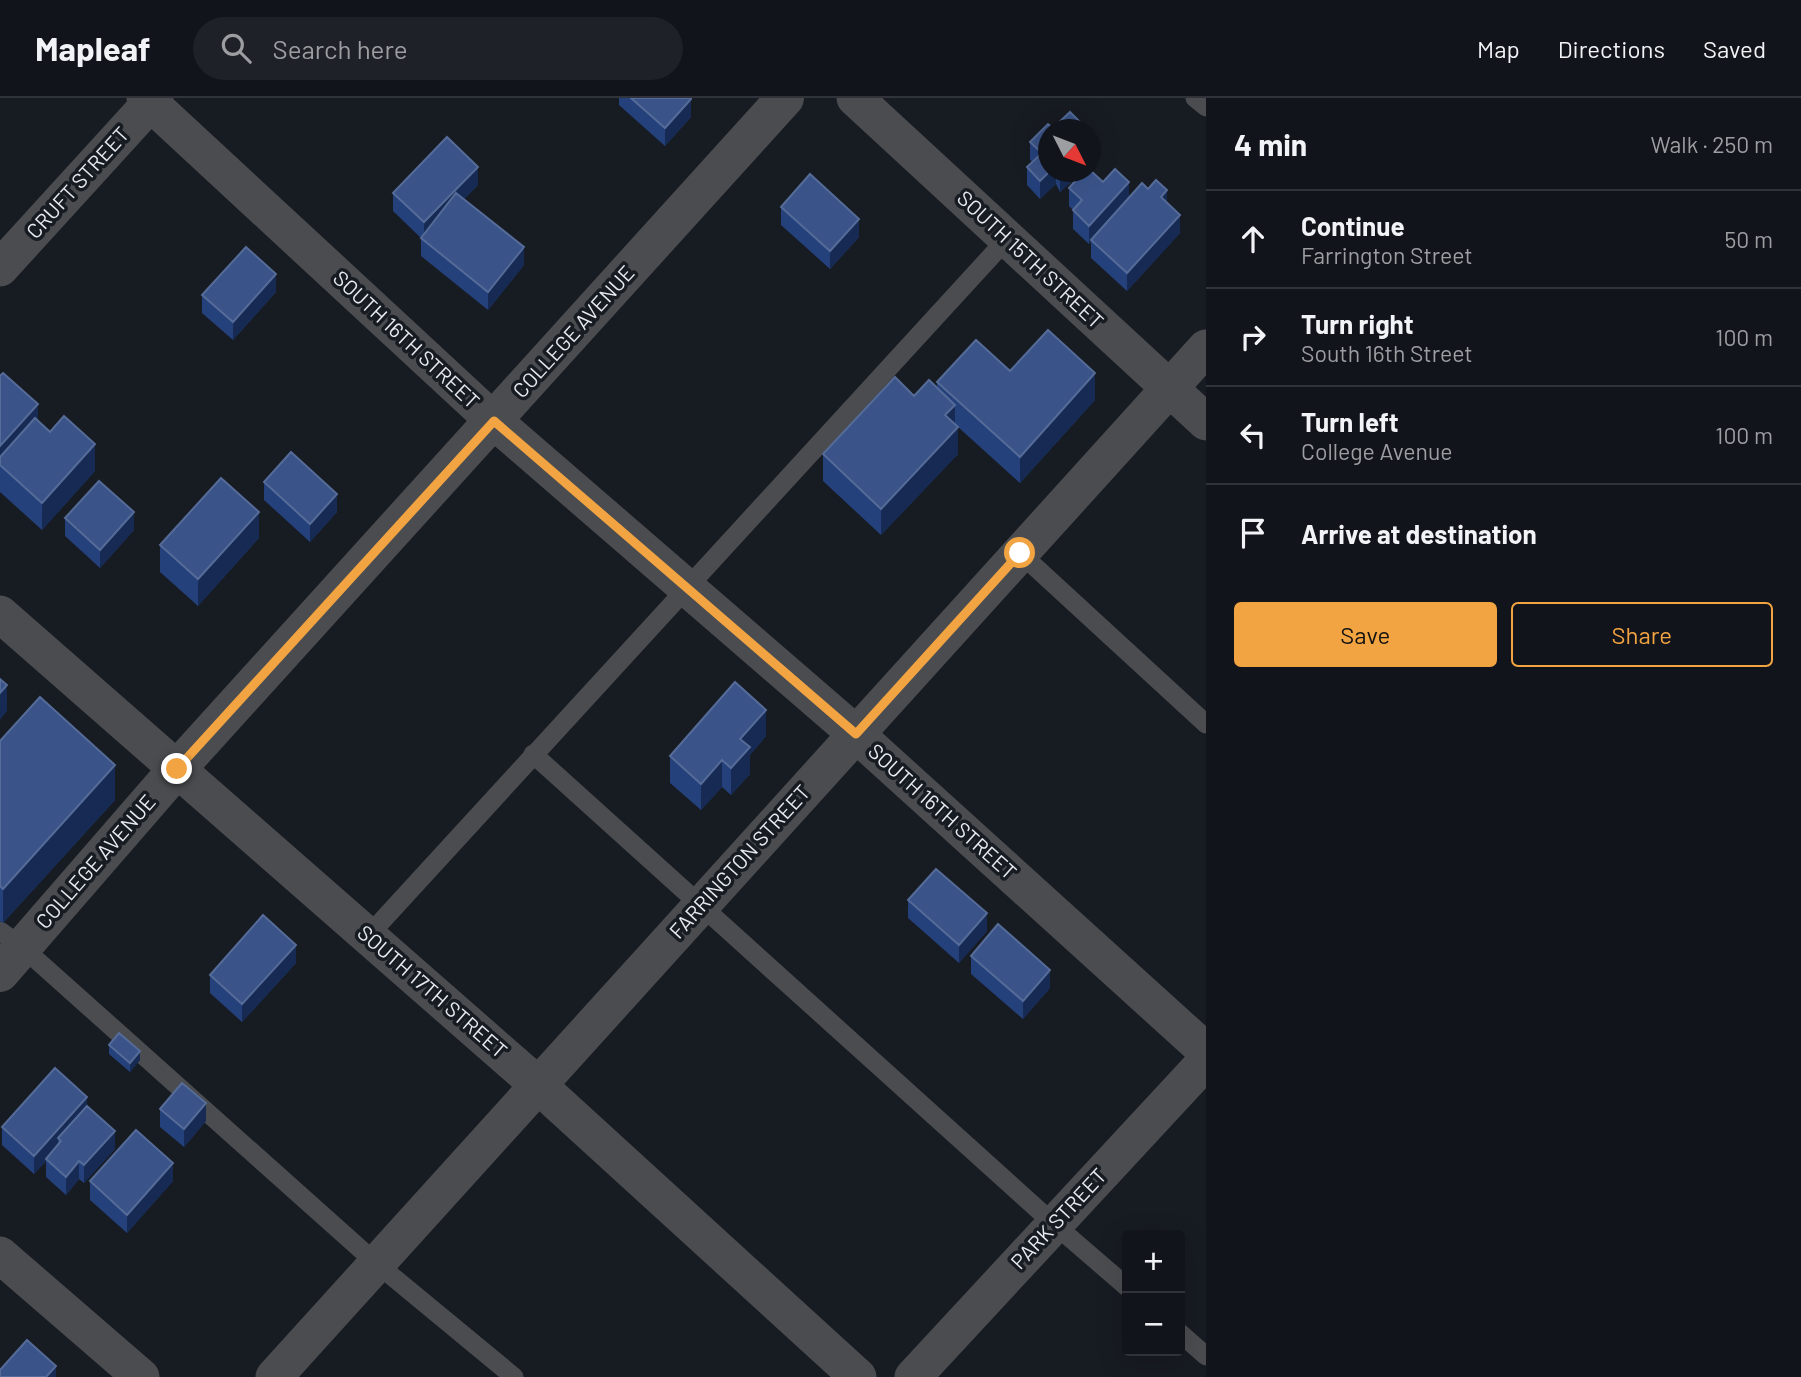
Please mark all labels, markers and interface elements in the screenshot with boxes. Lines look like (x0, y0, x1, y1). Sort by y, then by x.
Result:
search box (193, 17, 683, 80)
text: Mapleaf (35, 28, 151, 68)
icon: search (217, 29, 255, 67)
text: Search here (273, 33, 408, 64)
text: Map (1477, 34, 1520, 63)
text: Directions (1558, 34, 1665, 63)
text: Saved (1703, 34, 1766, 63)
north arrow (1038, 119, 1101, 182)
street label: CRUFT STREET (20, 121, 133, 243)
text: 4 min (1234, 126, 1307, 162)
text: Walk · 250 m (1651, 130, 1773, 158)
street label: SOUTH 15TH STREET (953, 185, 1109, 333)
text: Continue (1301, 210, 1405, 241)
icon: ahead (1234, 220, 1272, 258)
text: 50 m (1725, 225, 1773, 253)
text: Farrington Street (1301, 241, 1473, 269)
street label: COLLEGE AVENUE (507, 260, 639, 402)
street label: SOUTH 16TH STREET (329, 265, 485, 413)
text: Turn right (1301, 308, 1414, 339)
icon: right (1234, 318, 1272, 356)
text: 100 m (1715, 323, 1773, 351)
text: South 16th Street (1301, 339, 1473, 367)
text: Turn left (1301, 406, 1399, 437)
icon: left (1234, 416, 1272, 454)
text: 100 m (1715, 421, 1773, 449)
text: College Avenue (1301, 437, 1453, 465)
icon: arrive (1234, 514, 1272, 552)
text: Arrive at destination (1301, 518, 1537, 549)
route start (1004, 537, 1035, 568)
button: Save (1234, 602, 1497, 667)
button: Share (1511, 602, 1773, 667)
street label: SOUTH 16TH STREET (864, 738, 1022, 884)
route end (161, 753, 192, 784)
street label: FARRINGTON STREET (663, 779, 814, 943)
street label: COLLEGE AVENUE (30, 789, 160, 933)
street label: SOUTH 17TH STREET (353, 919, 513, 1063)
street label: PARK STREET (1005, 1162, 1111, 1274)
map controls (1122, 1230, 1185, 1356)
button: + (1122, 1230, 1185, 1293)
button: − (1122, 1293, 1185, 1356)

